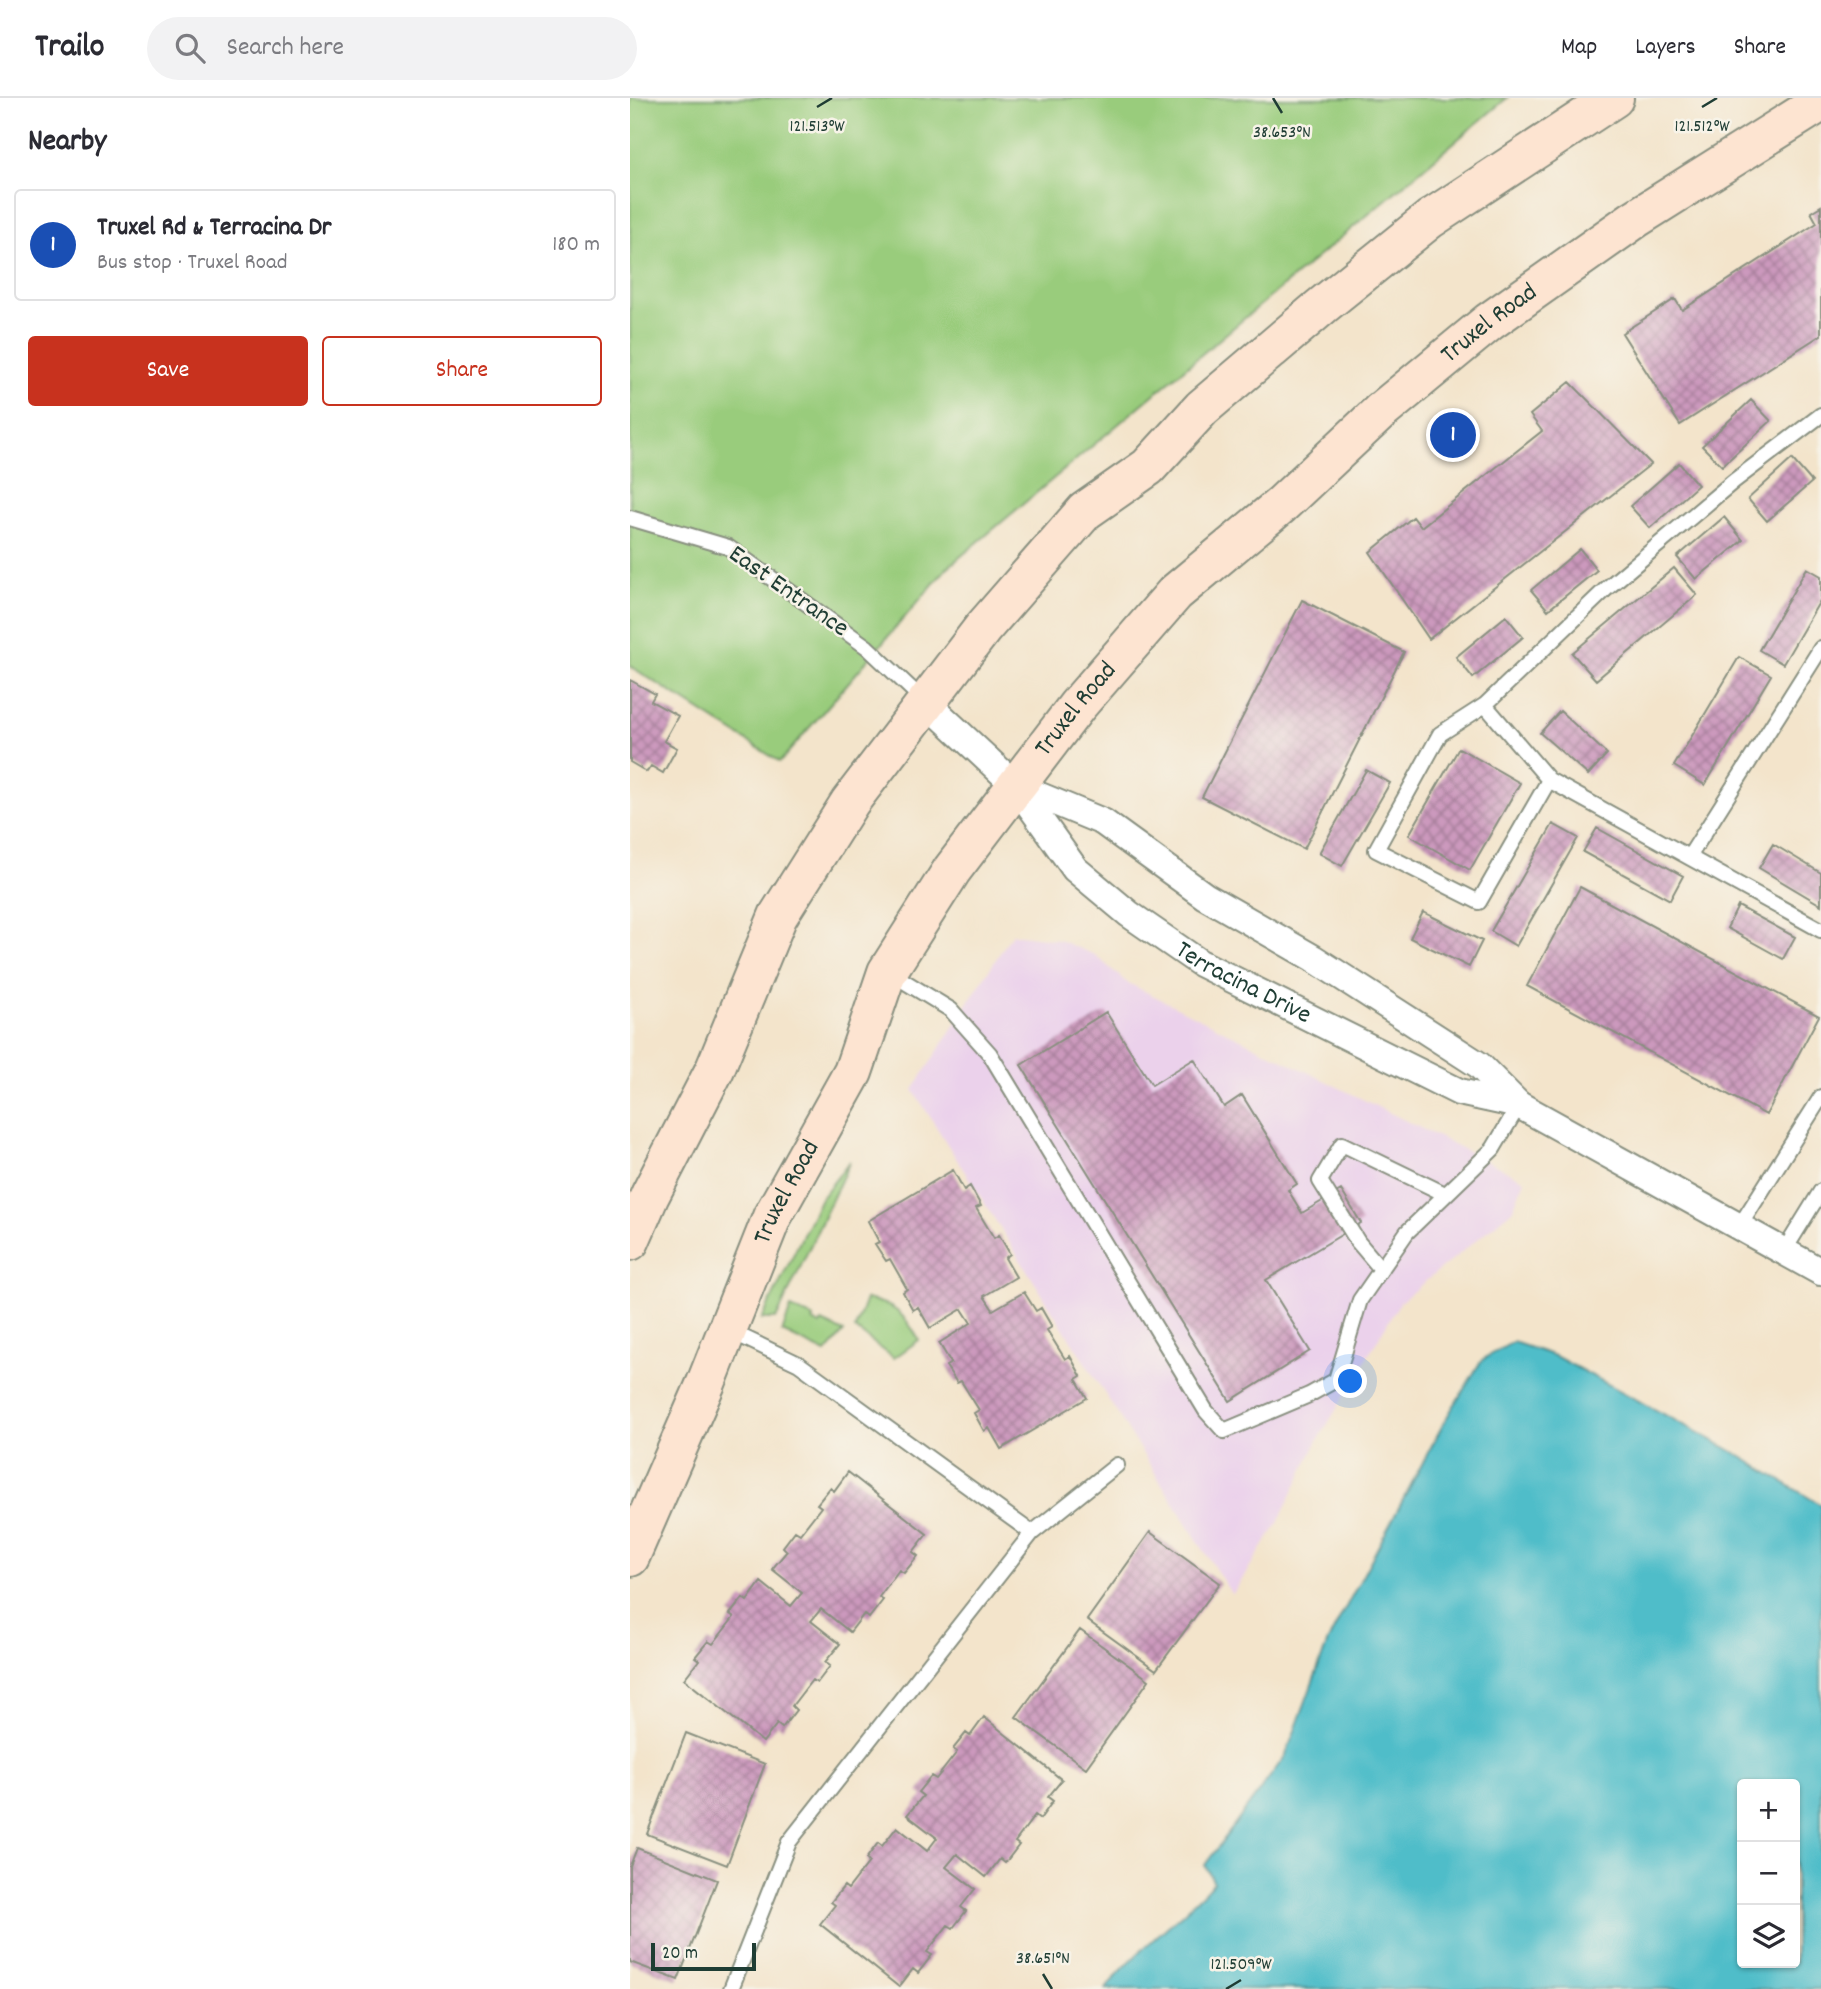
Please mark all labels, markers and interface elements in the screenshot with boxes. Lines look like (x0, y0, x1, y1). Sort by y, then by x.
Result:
search box (147, 17, 637, 80)
text: Trailo (35, 25, 105, 72)
icon: search (171, 29, 209, 67)
text: Search here (227, 30, 344, 67)
text: Map (1561, 31, 1597, 65)
text: Layers (1635, 31, 1696, 65)
text: Share (1734, 31, 1786, 65)
text: 121.513°W (789, 115, 845, 140)
text: 121.512°W (1675, 115, 1730, 140)
text: 38.653°N (1253, 121, 1311, 146)
text: Nearby (28, 122, 106, 165)
text: Truxel Rd & Terracina Dr (97, 210, 331, 247)
text: 1 (50, 229, 56, 262)
text: 180 m (552, 229, 600, 262)
text: Bus stop · Truxel Road (97, 247, 288, 280)
street label: Truxel Road (1433, 275, 1545, 373)
button: Save (28, 336, 308, 406)
button: Share (322, 336, 602, 406)
pin: 1 (1430, 409, 1476, 461)
street label: East Entrance (720, 537, 856, 647)
street label: Truxel Road (1026, 654, 1126, 765)
street label: Terracina Drive (1167, 932, 1317, 1034)
street label: Truxel Road (744, 1134, 830, 1250)
your location (1333, 1364, 1367, 1398)
map controls (1737, 1779, 1800, 1968)
button: + (1737, 1779, 1800, 1842)
button: − (1737, 1842, 1800, 1905)
button: layers (1737, 1905, 1800, 1968)
scale bar (651, 1940, 756, 1972)
text: 20 m (662, 1941, 698, 1968)
text: 38.651°N (1016, 1947, 1070, 1972)
text: 121.509°W (1210, 1953, 1272, 1978)

